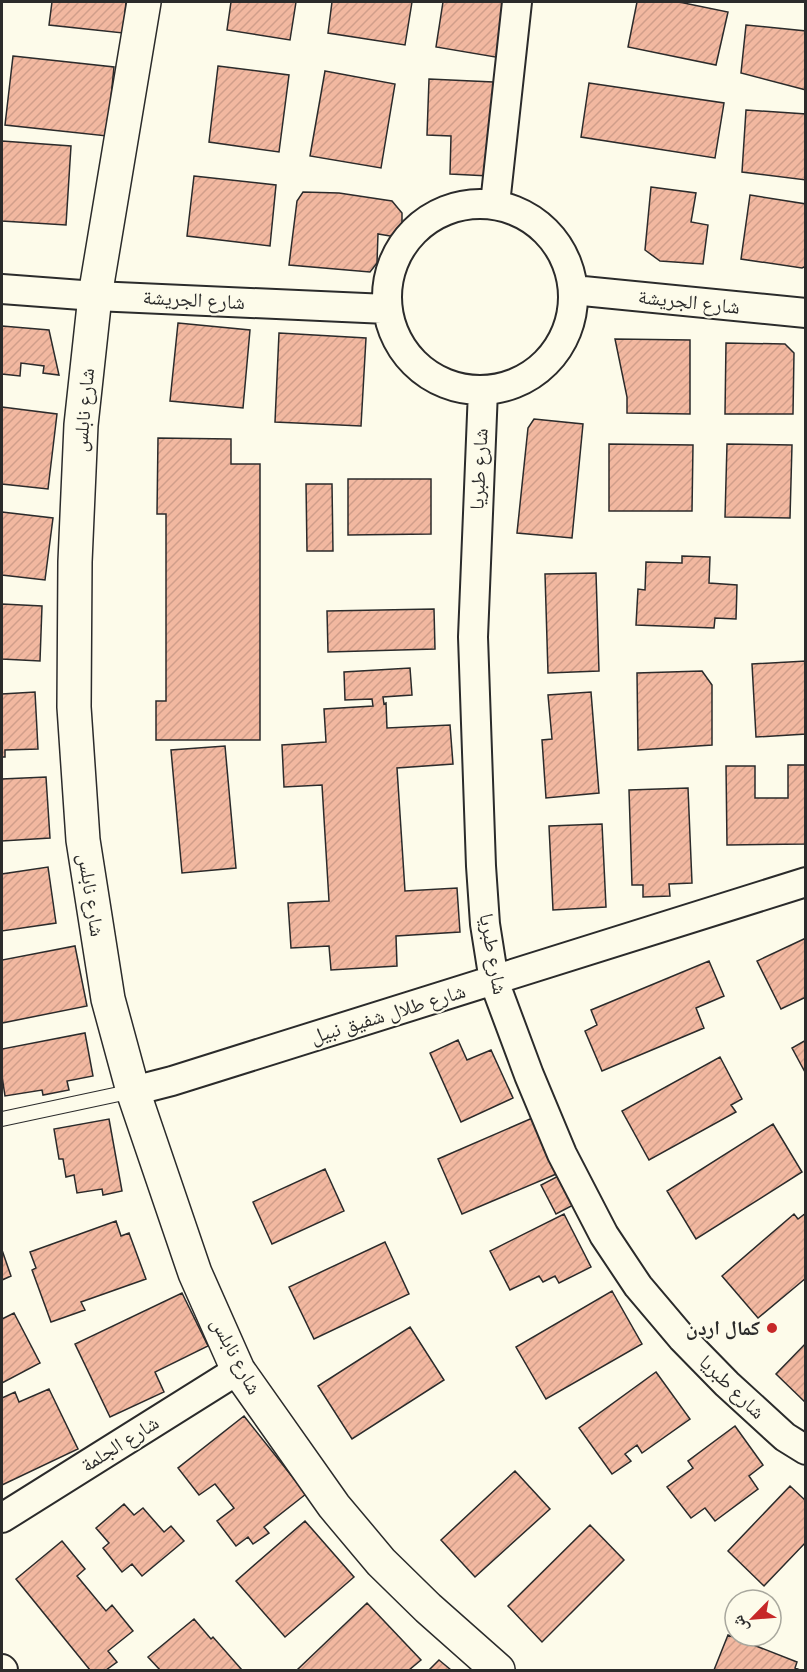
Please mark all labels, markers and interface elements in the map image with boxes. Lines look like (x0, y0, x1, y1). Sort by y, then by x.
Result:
street label: شارع الجريشة (637, 285, 741, 320)
street label: شارع الجريشة (142, 286, 246, 315)
street label: شارع نابلس (69, 367, 100, 453)
street label: شارع طبريا (465, 428, 494, 511)
street label: شارع نابلس (72, 852, 109, 938)
street label: شارع طبريا (474, 912, 511, 996)
street label: شارع طلال شفيق نبيل (308, 979, 469, 1049)
street label: شارع نابلس (205, 1313, 266, 1399)
place label: كمال اردن (686, 1317, 760, 1340)
marker: كمال اردن (765, 1321, 779, 1335)
street label: شارع طبريا (694, 1350, 769, 1424)
street label: شارع الجلمة (77, 1411, 164, 1478)
north arrow (723, 1588, 783, 1648)
text: ش (728, 1612, 752, 1636)

